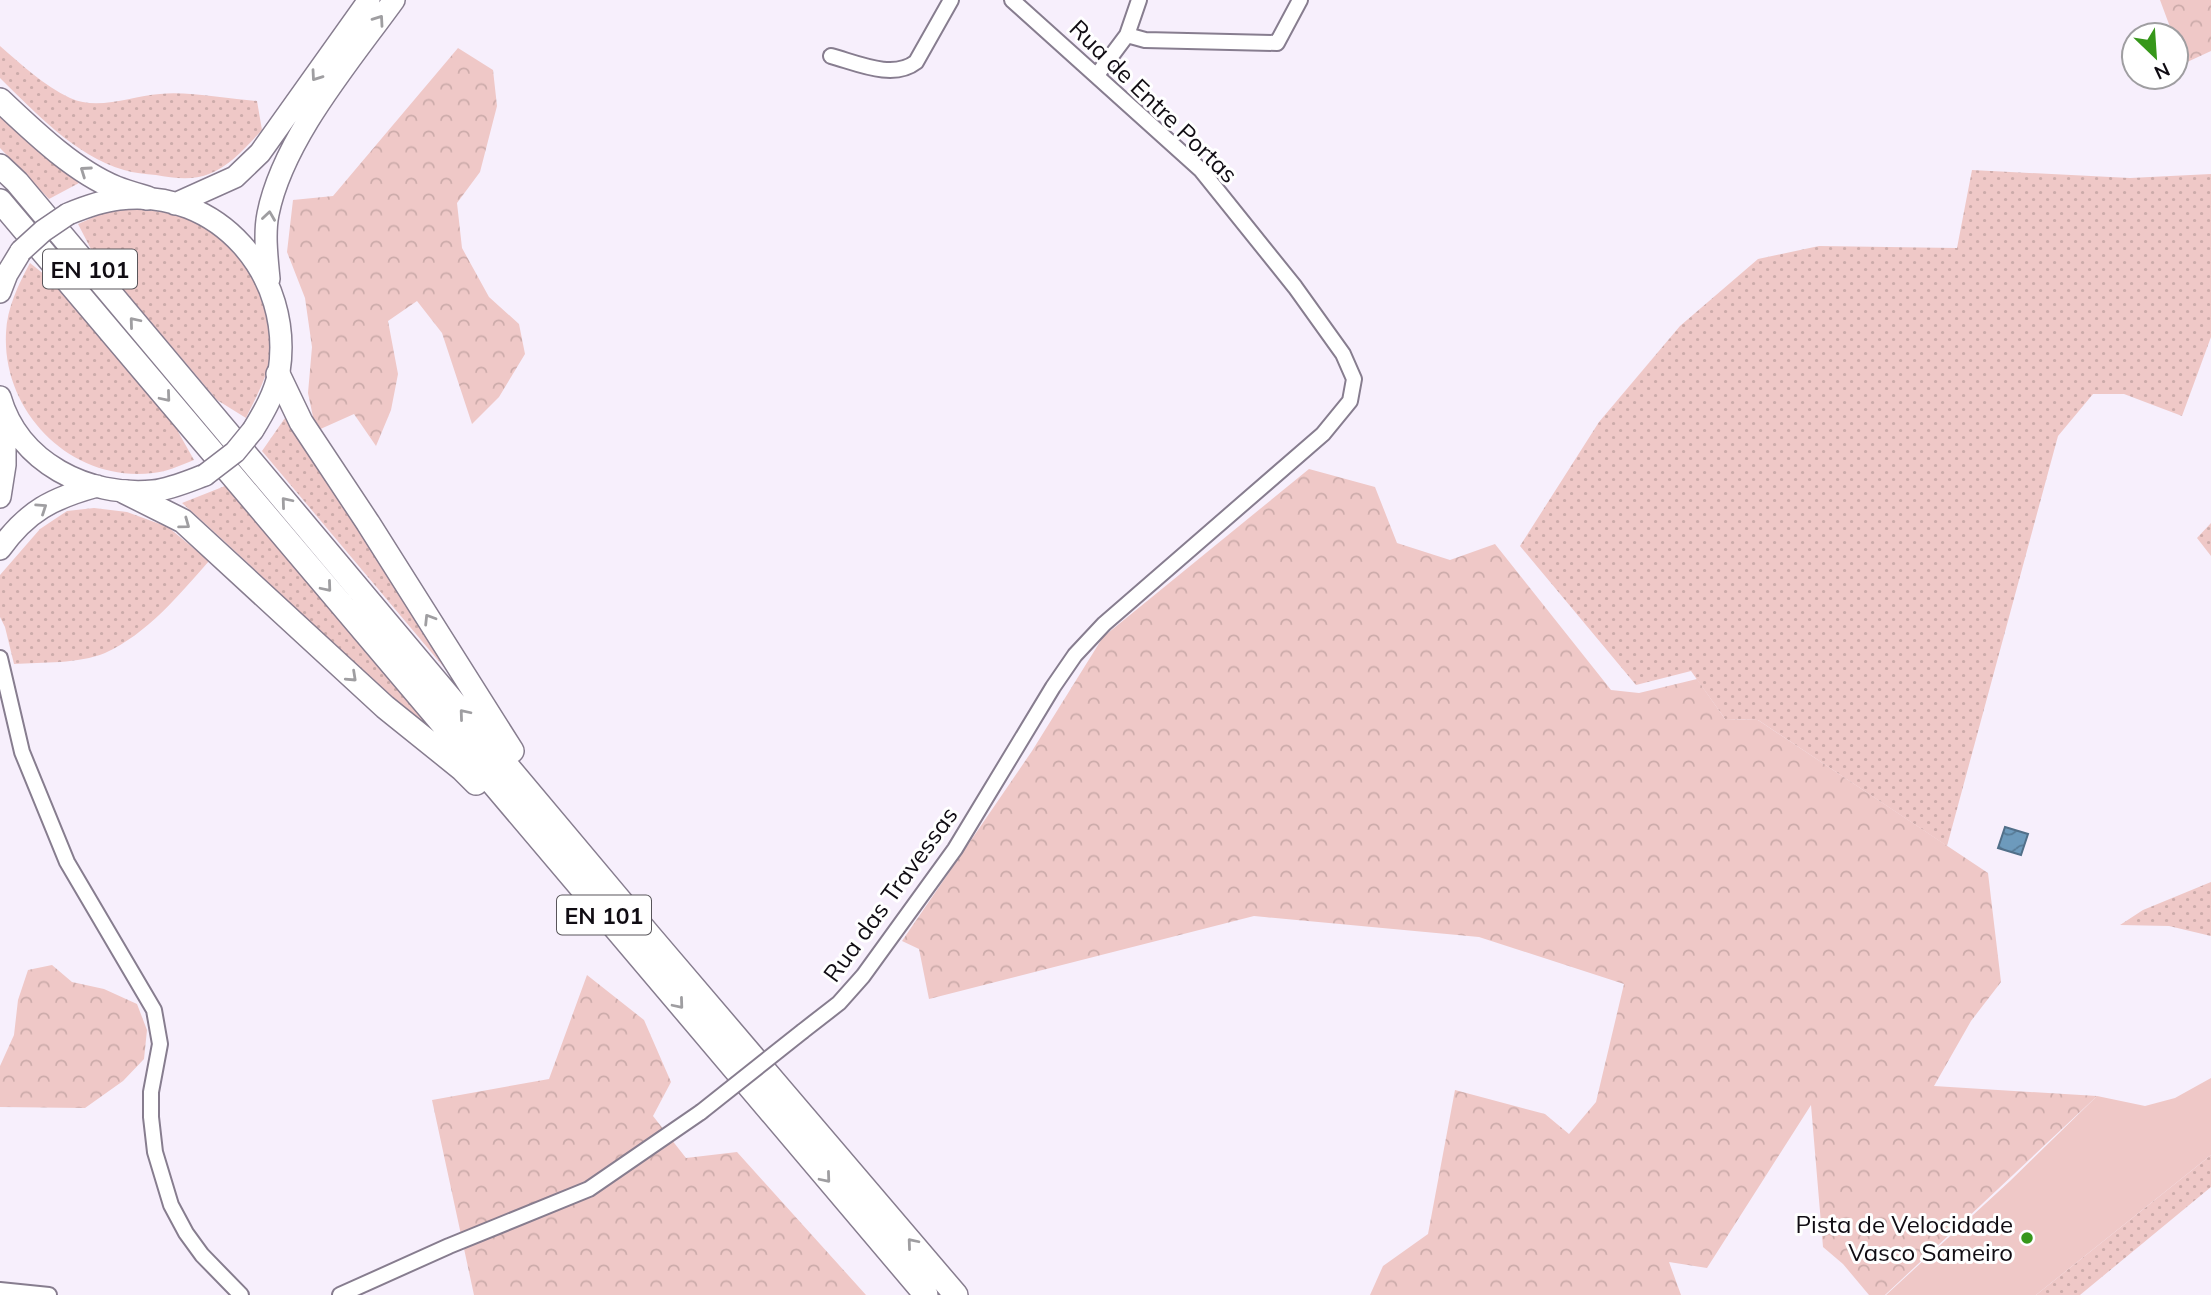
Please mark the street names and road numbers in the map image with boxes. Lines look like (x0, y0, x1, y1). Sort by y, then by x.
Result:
street label: Rua de Entre Portas (1064, 13, 1244, 189)
road number: EN 101 (43, 250, 137, 288)
street label: Rua das Travessas (816, 800, 964, 988)
road number: EN 101 (557, 896, 651, 934)

